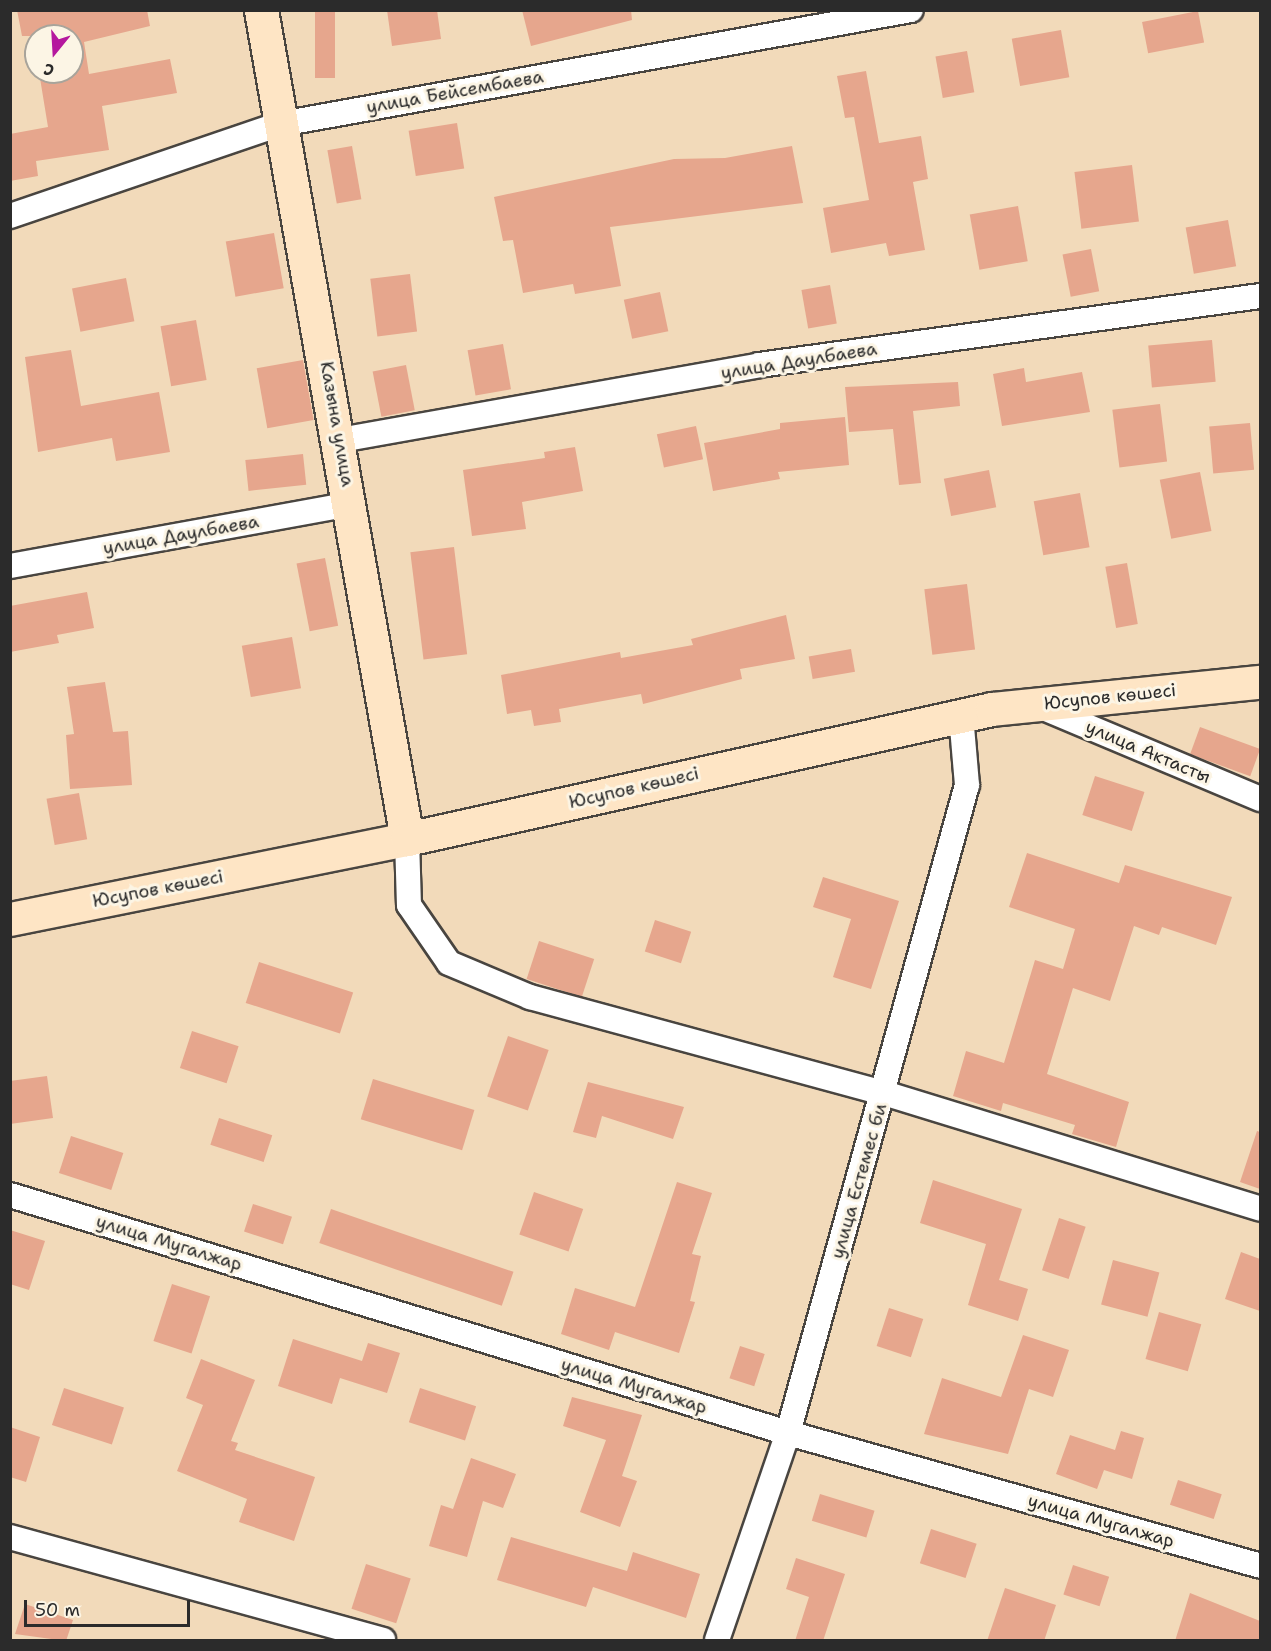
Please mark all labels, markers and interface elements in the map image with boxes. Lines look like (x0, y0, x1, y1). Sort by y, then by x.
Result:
north arrow (24, 24, 84, 84)
text: С (41, 58, 57, 81)
street label: улица Бейсембаева (365, 66, 545, 118)
street label: улица Даулбаева (719, 338, 879, 384)
street label: Казына улица (315, 360, 359, 488)
street label: улица Даулбаева (101, 511, 261, 559)
street label: Юсупов көшесі (1043, 679, 1177, 715)
street label: улица Актасты (1082, 716, 1214, 788)
street label: Юсупов көшесі (567, 763, 701, 813)
street label: Юсупов көшесі (91, 866, 225, 912)
street label: улица Естемес би (827, 1101, 891, 1261)
street label: улица Мугалжар (94, 1211, 244, 1275)
street label: улица Мугалжар (559, 1354, 709, 1418)
street label: улица Мугалжар (1025, 1490, 1177, 1552)
scale bar (27, 1588, 194, 1626)
text: 50 m (35, 1598, 80, 1622)

